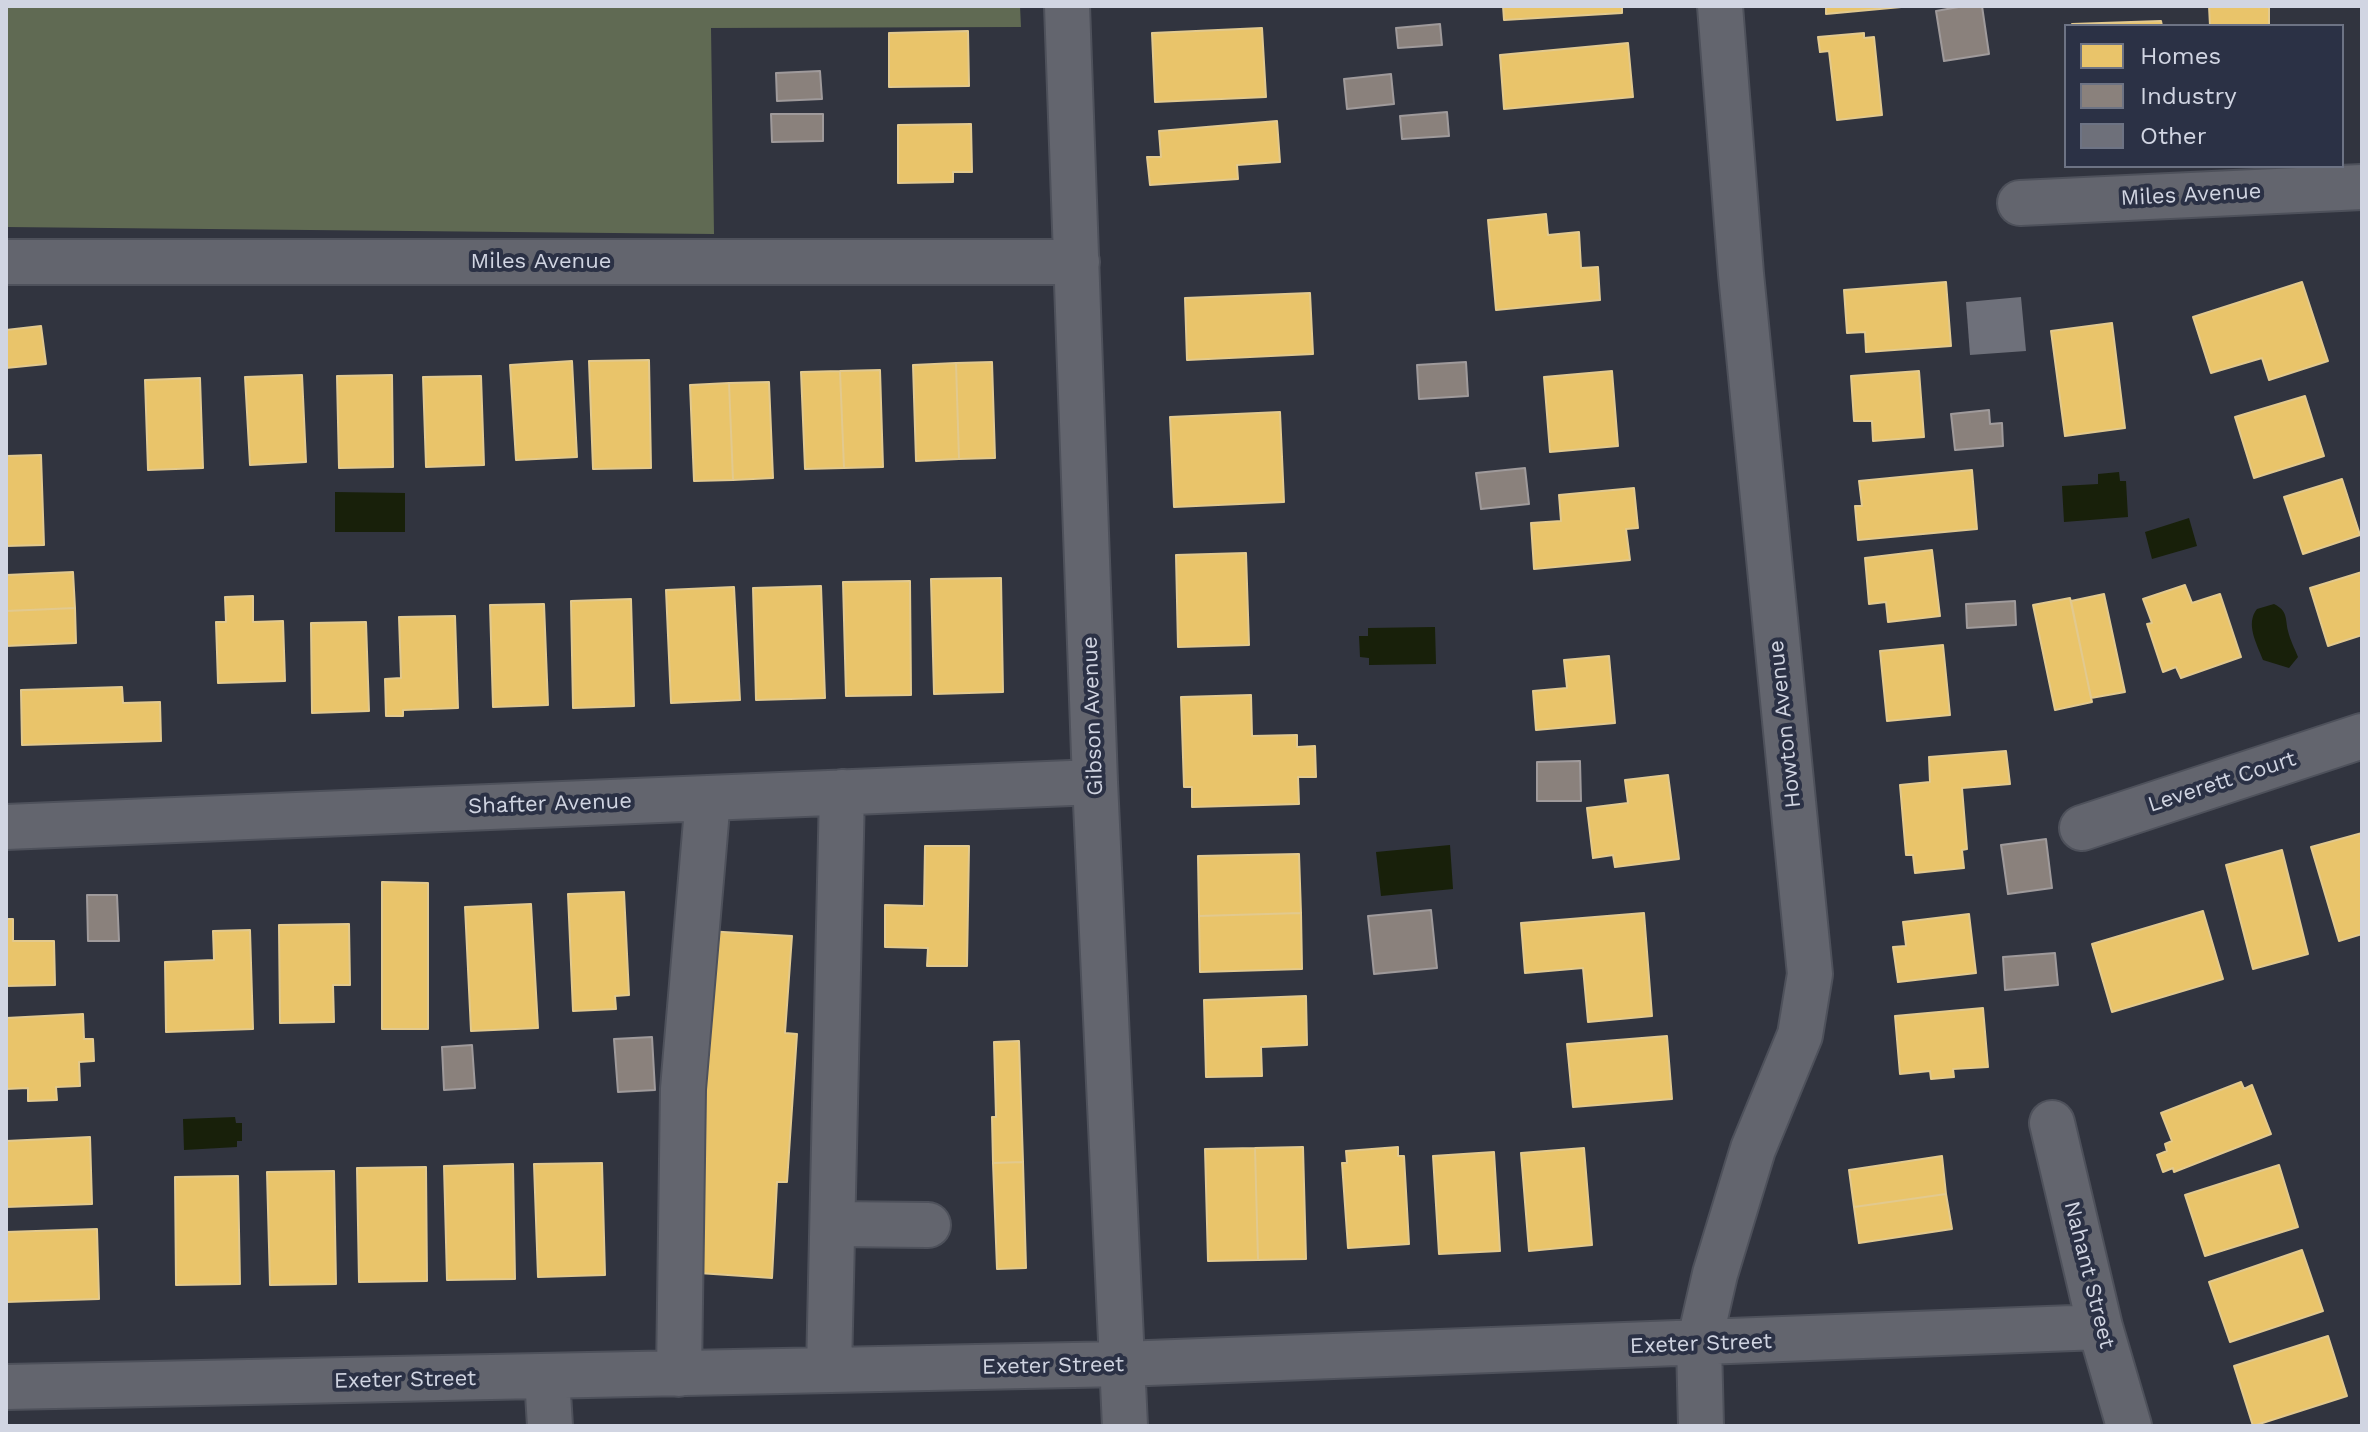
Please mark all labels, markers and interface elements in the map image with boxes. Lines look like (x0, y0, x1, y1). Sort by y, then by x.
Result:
legend (2064, 24, 2344, 168)
text: Homes (2140, 42, 2221, 70)
text: Industry (2140, 82, 2237, 110)
text: Other (2140, 122, 2207, 150)
street label: Miles Avenue (2120, 178, 2262, 212)
street label: Miles Avenue (471, 249, 611, 275)
street label: Gibson Avenue (1077, 636, 1109, 796)
street label: Howton Avenue (1763, 639, 1807, 809)
street label: Leverett Court (2145, 746, 2299, 818)
street label: Shafter Avenue (468, 788, 632, 820)
street label: Nahant Street (2058, 1199, 2120, 1351)
street label: Exeter Street (1629, 1328, 1773, 1360)
street label: Exeter Street (982, 1352, 1124, 1380)
street label: Exeter Street (334, 1366, 476, 1394)

